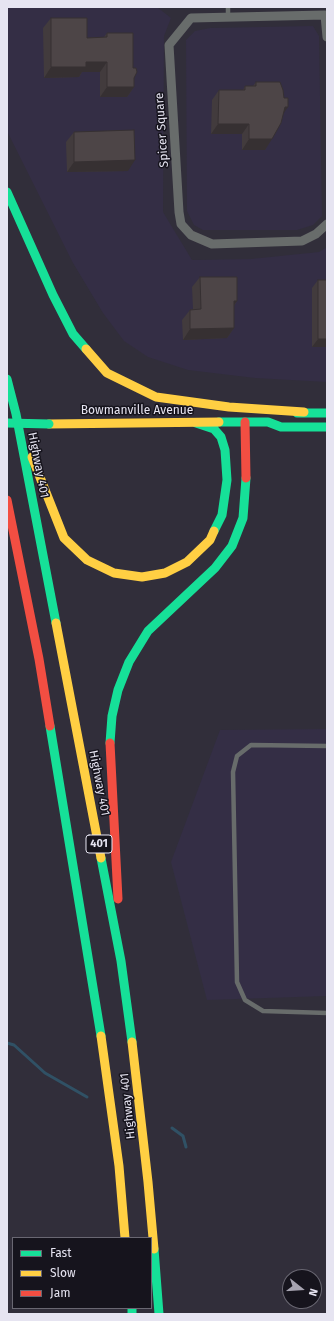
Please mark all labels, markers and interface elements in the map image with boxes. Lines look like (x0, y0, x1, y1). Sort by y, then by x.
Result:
street label: Spicer Square (152, 92, 172, 168)
street label: Bowmanville Avenue (81, 404, 193, 418)
street label: Highway 401 (25, 431, 51, 499)
street label: Highway 401 (86, 749, 112, 817)
road number: 401 (86, 835, 112, 853)
street label: Highway 401 (117, 1072, 139, 1140)
legend (12, 1237, 152, 1309)
text: Fast (50, 1246, 72, 1260)
text: Slow (50, 1266, 76, 1280)
north arrow (282, 1269, 322, 1309)
text: Jam (50, 1286, 70, 1300)
text: N (306, 1287, 320, 1298)

